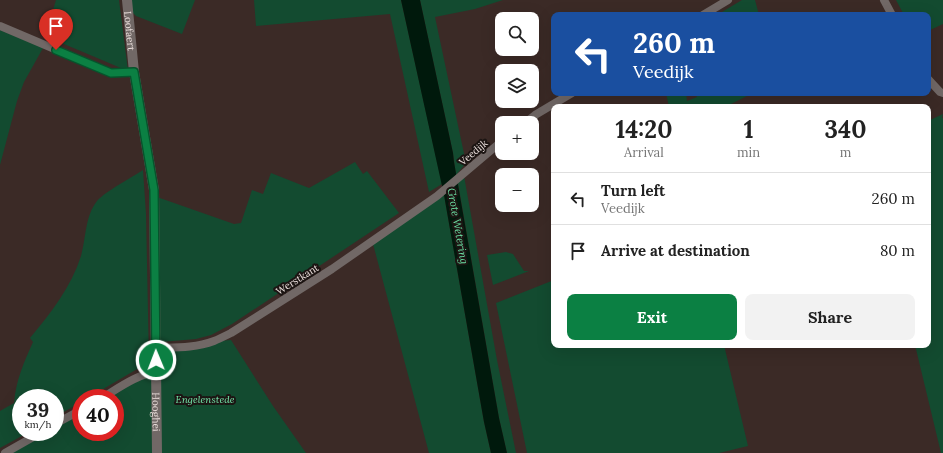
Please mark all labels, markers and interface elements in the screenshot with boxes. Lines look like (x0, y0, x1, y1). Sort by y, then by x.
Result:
pin (39, 9, 73, 50)
street label: Loofaert (121, 11, 138, 51)
map controls (495, 12, 539, 212)
button: search (495, 12, 539, 56)
icon: arrive (45, 15, 67, 37)
text: 260 m (633, 25, 715, 61)
icon: left (567, 28, 619, 80)
text: Veedijk (633, 60, 694, 83)
button: layers (495, 64, 539, 108)
text: 14:20 (616, 114, 672, 145)
text: 1 (744, 114, 753, 145)
text: 340 (825, 114, 866, 145)
button: + (495, 116, 539, 160)
street label: Veedijk (455, 136, 491, 169)
text: Arrival (624, 144, 664, 161)
text: min (737, 144, 760, 161)
text: m (840, 144, 851, 161)
button: − (495, 168, 539, 212)
text: Turn left (601, 181, 665, 200)
water label: Grote Wetering (444, 187, 472, 265)
icon: left (567, 188, 589, 210)
text: 260 m (872, 189, 915, 208)
text: Veedijk (601, 200, 645, 217)
icon: arrive (567, 240, 589, 262)
text: Arrive at destination (601, 241, 750, 260)
text: 80 m (880, 241, 915, 260)
street label: Werstkant (273, 261, 321, 298)
button: Exit (567, 294, 737, 340)
button: Share (745, 294, 915, 340)
position arrow (135, 339, 177, 381)
speed limit sign: 40 (72, 389, 124, 441)
street label: Hooghei (149, 392, 163, 432)
park label: Engelenstede (176, 393, 235, 406)
text: 39 (27, 397, 49, 422)
text: km/h (24, 418, 52, 431)

